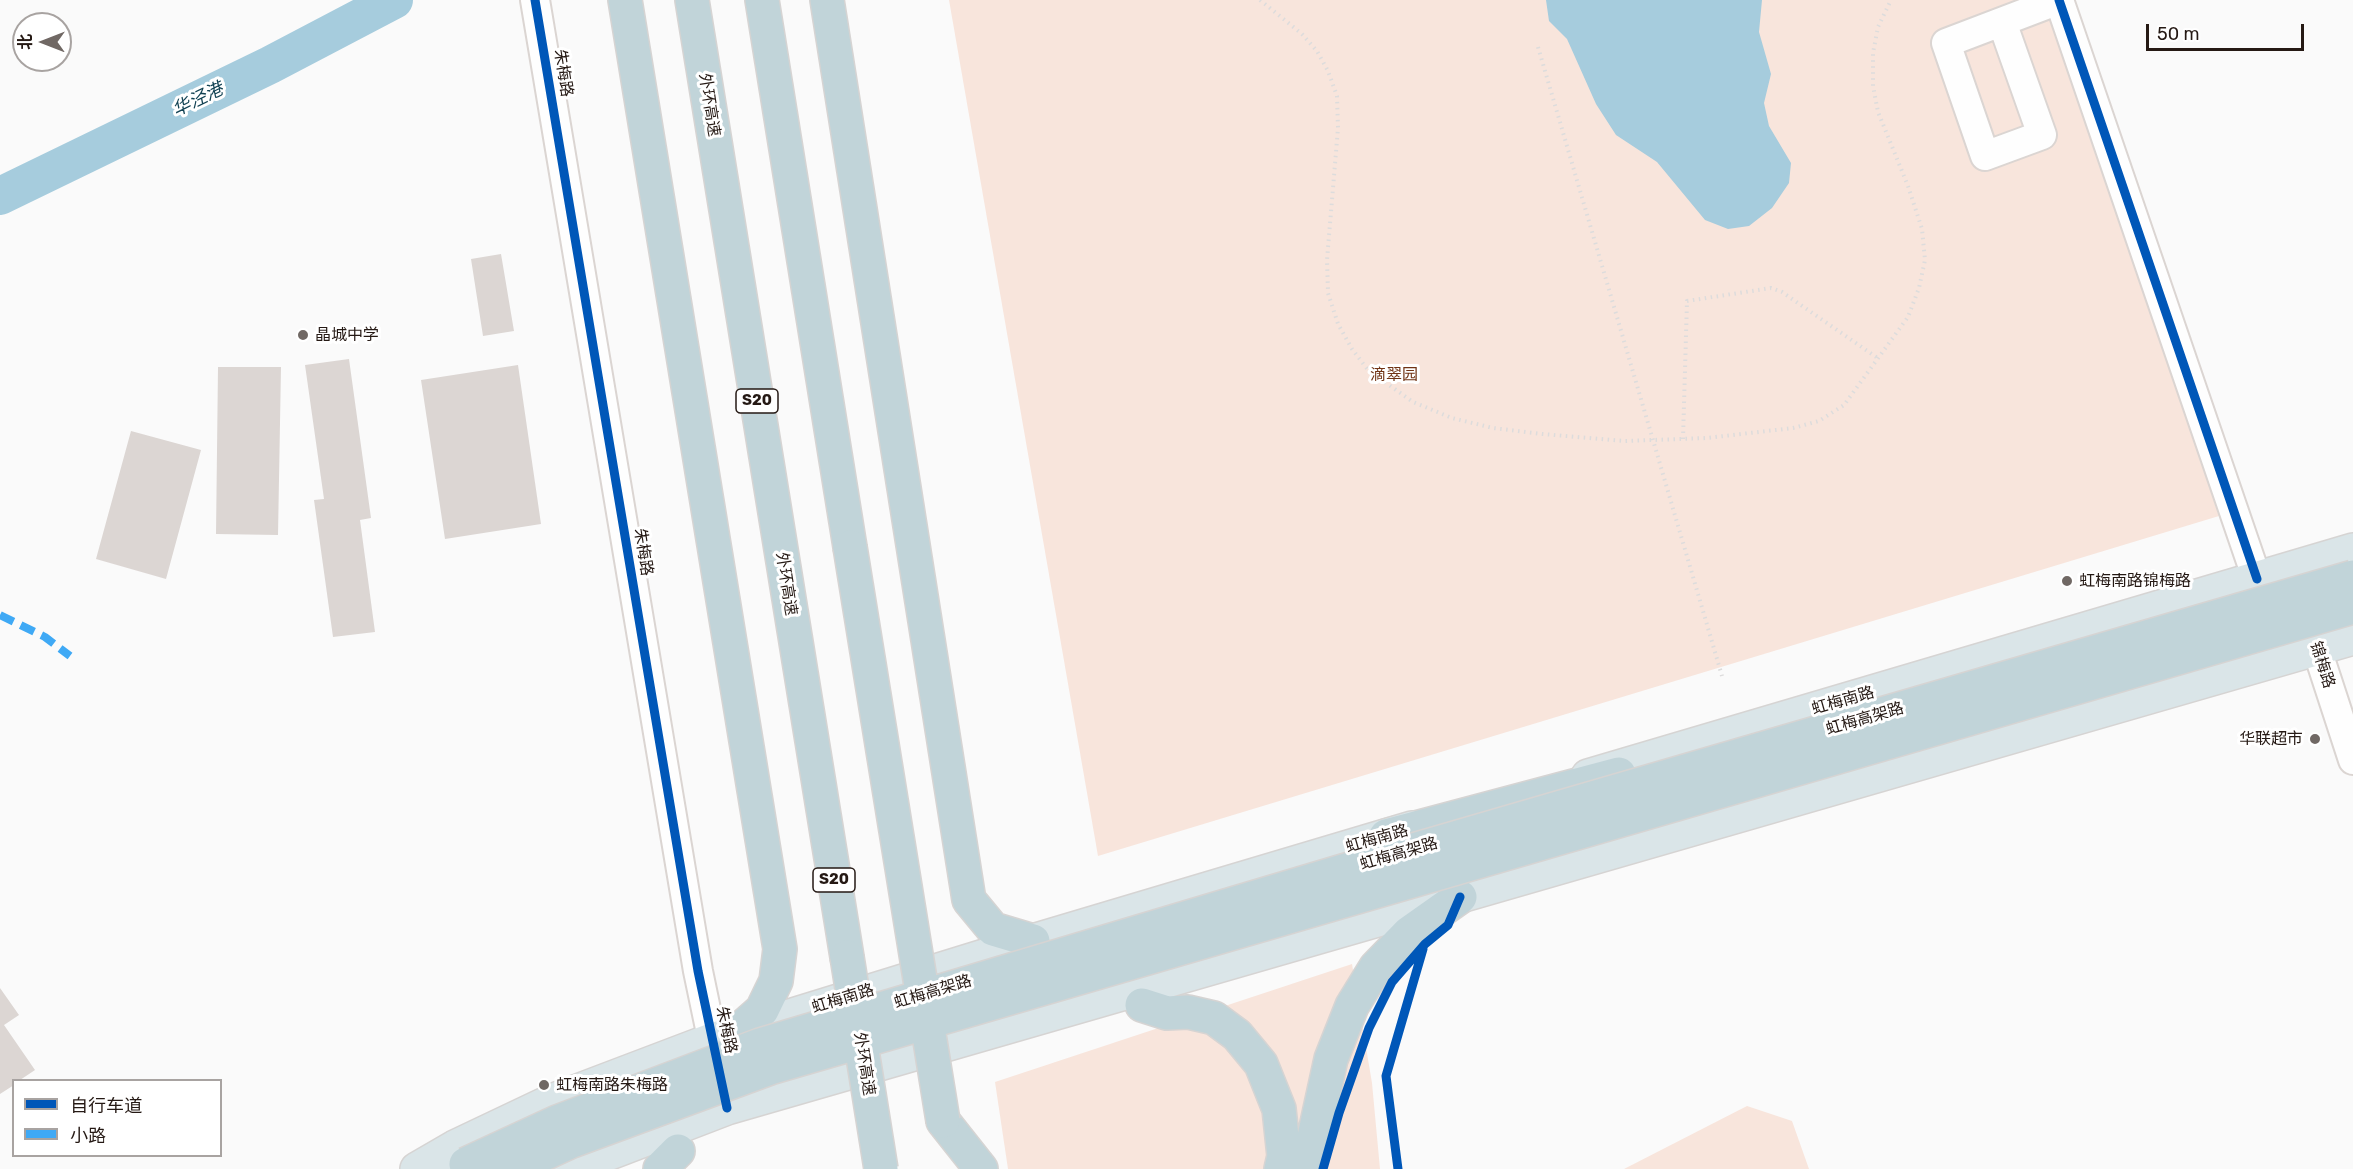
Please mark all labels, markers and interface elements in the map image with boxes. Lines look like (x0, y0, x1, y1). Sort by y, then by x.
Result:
north arrow (12, 12, 72, 72)
scale bar (2149, 12, 2306, 50)
text: 50 m (2157, 23, 2200, 45)
text: 北 (16, 34, 35, 50)
street label: 朱梅路 (550, 48, 576, 98)
street label: 外环高速 (695, 72, 723, 138)
water label: 华泾港 (169, 78, 227, 122)
place label: 晶城中学 (315, 325, 379, 345)
marker: 晶城中学 (296, 328, 310, 342)
park label: 滴翠园 (1370, 365, 1418, 385)
road number: S20 (736, 389, 778, 413)
street label: 朱梅路 (630, 527, 656, 577)
street label: 外环高速 (772, 551, 800, 617)
place label: 虹梅南路锦梅路 (2079, 571, 2191, 591)
marker: 虹梅南路锦梅路 (2060, 574, 2074, 588)
street label: 锦梅路 (2305, 639, 2339, 691)
street label: 虹梅南路 (1810, 683, 1876, 719)
street label: 虹梅高架路 (1824, 699, 1906, 739)
place label: 华联超市 (2239, 729, 2303, 749)
marker: 华联超市 (2308, 732, 2322, 746)
street label: 虹梅南路 (1344, 821, 1410, 857)
street label: 虹梅高架路 (1358, 834, 1440, 874)
road number: S20 (813, 868, 855, 892)
street label: 虹梅高架路 (892, 971, 974, 1013)
street label: 虹梅南路 (810, 980, 876, 1018)
street label: 朱梅路 (712, 1005, 740, 1055)
street label: 外环高速 (850, 1031, 878, 1097)
place label: 虹梅南路朱梅路 (556, 1075, 668, 1095)
marker: 虹梅南路朱梅路 (537, 1078, 551, 1092)
legend (12, 1079, 222, 1157)
text: 自行车道 (70, 1095, 142, 1117)
text: 小路 (70, 1125, 106, 1147)

